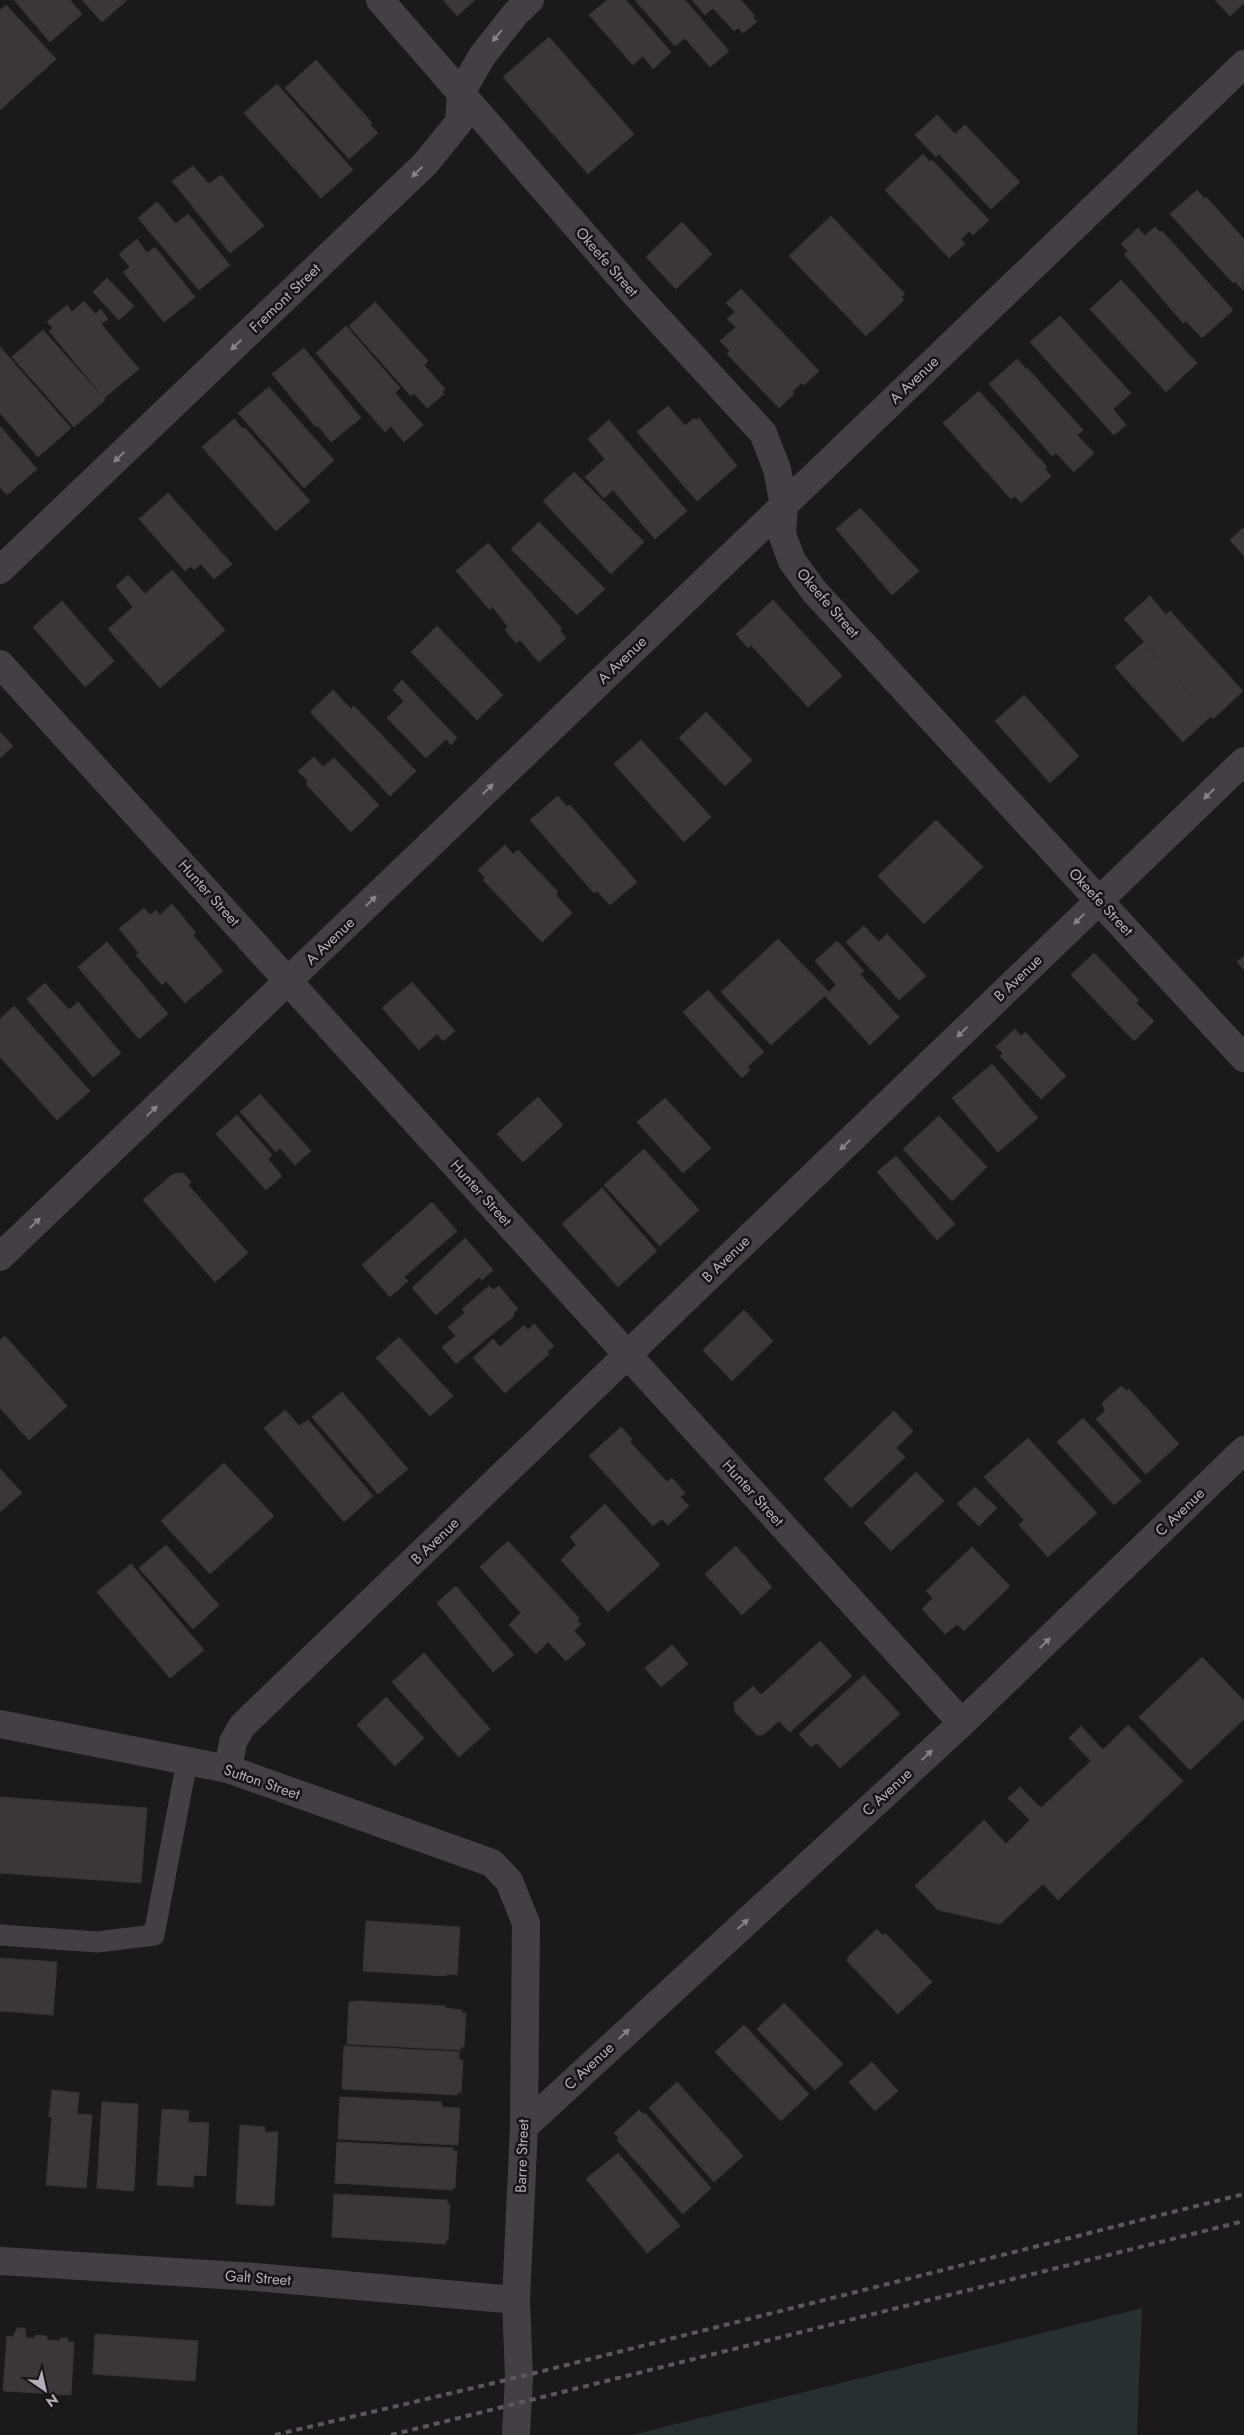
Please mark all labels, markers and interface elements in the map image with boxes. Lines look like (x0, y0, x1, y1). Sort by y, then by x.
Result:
one-way arrow (492, 29, 503, 42)
one-way arrow (411, 166, 423, 178)
street label: Okeefe Street (570, 222, 644, 302)
street label: Fremont Street (244, 258, 326, 338)
one-way arrow (230, 339, 242, 351)
street label: A Avenue (884, 351, 944, 409)
one-way arrow (113, 451, 125, 463)
street label: Okeefe Street (791, 563, 865, 643)
street label: A Avenue (592, 631, 652, 689)
one-way arrow (482, 783, 494, 795)
one-way arrow (1203, 788, 1215, 800)
street label: Hunter Street (173, 855, 245, 932)
street label: Okeefe Street (1064, 863, 1139, 941)
one-way arrow (365, 895, 377, 907)
street label: A Avenue (300, 912, 360, 970)
one-way arrow (1073, 913, 1085, 925)
street label: B Avenue (989, 949, 1047, 1007)
one-way arrow (956, 1026, 968, 1038)
one-way arrow (146, 1105, 158, 1117)
one-way arrow (839, 1139, 851, 1151)
street label: Hunter Street (445, 1155, 517, 1232)
one-way arrow (29, 1217, 41, 1229)
street label: B Avenue (697, 1230, 755, 1288)
street label: Hunter Street (717, 1455, 789, 1532)
street label: C Avenue (1150, 1483, 1210, 1541)
street label: B Avenue (406, 1512, 464, 1570)
one-way arrow (1039, 1637, 1051, 1649)
one-way arrow (921, 1749, 933, 1761)
street label: Sutton Street (221, 1759, 304, 1805)
street label: C Avenue (857, 1763, 917, 1821)
one-way arrow (737, 1918, 749, 1930)
one-way arrow (617, 2028, 629, 2040)
street label: C Avenue (559, 2037, 619, 2095)
street label: Barre Street (510, 2118, 534, 2193)
street label: Galt Street (224, 2265, 292, 2291)
north arrow (20, 2365, 70, 2415)
text: N (42, 2389, 62, 2412)

